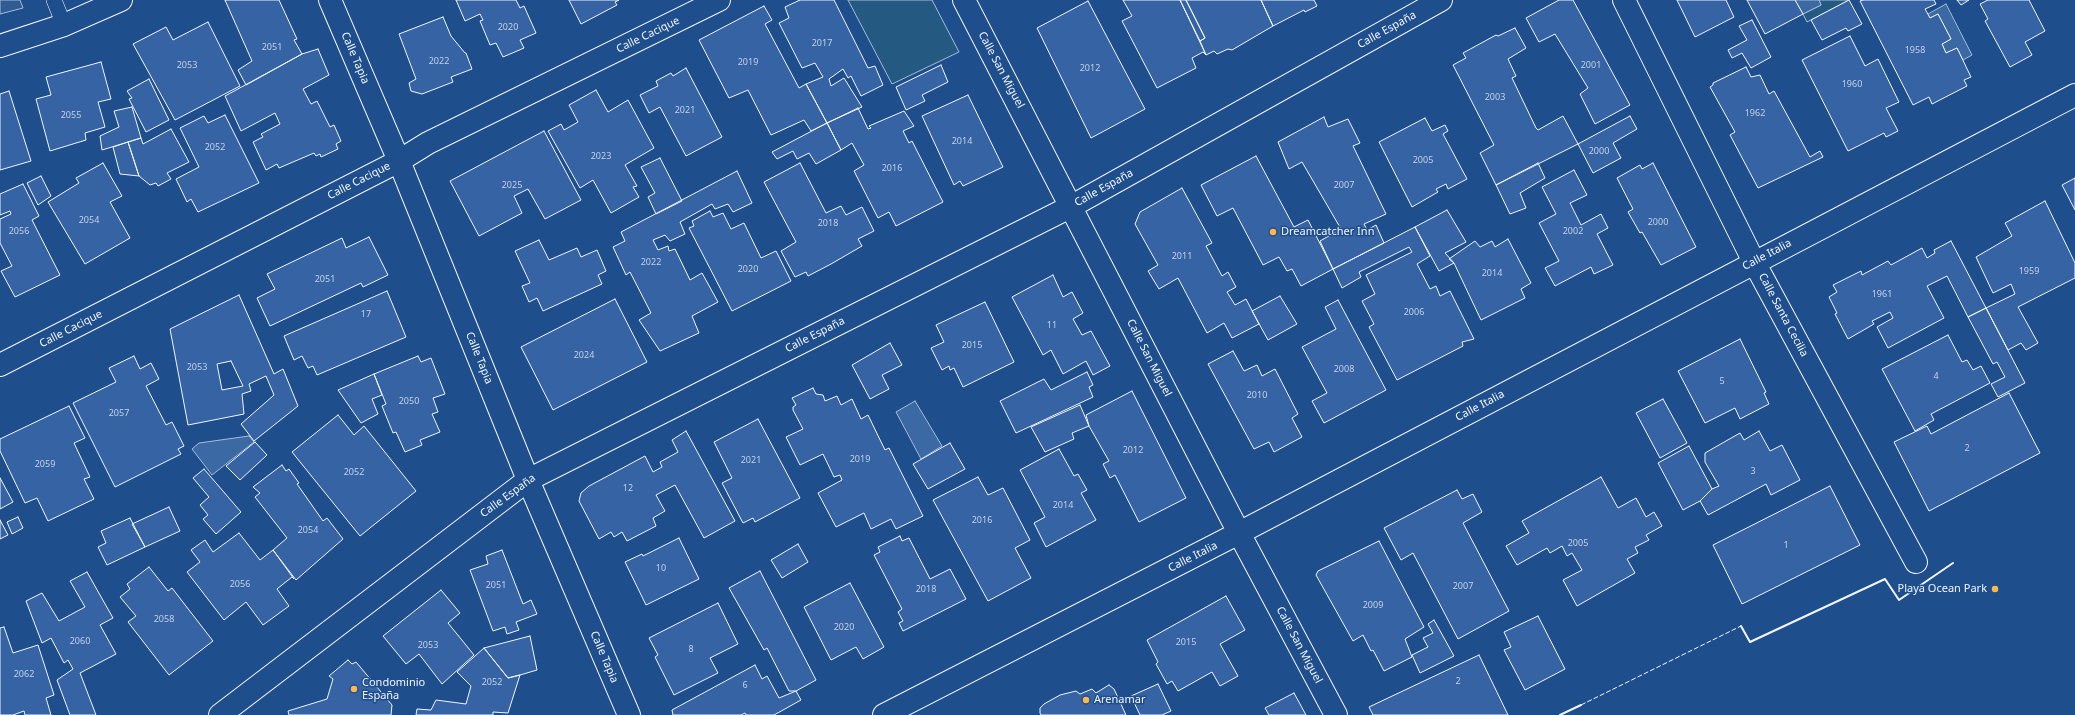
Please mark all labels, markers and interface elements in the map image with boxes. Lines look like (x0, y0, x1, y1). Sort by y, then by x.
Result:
street label: Calle España (1355, 8, 1419, 52)
street label: Calle Cacique (614, 14, 682, 56)
house number: 2020 (498, 22, 518, 32)
street label: Calle San Miguel (975, 29, 1027, 111)
street label: Calle Tapia (338, 30, 372, 86)
house number: 2017 (812, 38, 832, 48)
house number: 2051 (262, 42, 282, 52)
house number: 1958 (1905, 45, 1925, 55)
house number: 2022 (429, 56, 449, 66)
house number: 2019 (738, 57, 758, 67)
house number: 2053 (177, 60, 197, 70)
house number: 2001 (1581, 60, 1601, 70)
house number: 2012 (1080, 63, 1100, 73)
house number: 1960 (1842, 79, 1862, 89)
house number: 2003 (1485, 92, 1505, 102)
house number: 2021 (675, 105, 695, 115)
house number: 1962 (1745, 108, 1765, 118)
house number: 2055 (61, 110, 81, 120)
house number: 2014 (952, 136, 972, 146)
house number: 2052 (205, 142, 225, 152)
house number: 2000 (1589, 146, 1609, 156)
house number: 2023 (591, 151, 611, 161)
house number: 2005 (1413, 155, 1433, 165)
street label: Calle Cacique (325, 159, 393, 203)
house number: 2016 (882, 163, 902, 173)
street label: Calle España (1072, 166, 1136, 210)
house number: 2025 (502, 180, 522, 190)
house number: 2007 (1334, 180, 1354, 190)
house number: 2054 (79, 215, 99, 225)
house number: 2000 (1648, 217, 1668, 227)
house number: 2018 (818, 218, 838, 228)
place label: Dreamcatcher Inn (1281, 225, 1374, 239)
house number: 2056 (9, 226, 29, 236)
house number: 2002 (1563, 226, 1583, 236)
marker: Dreamcatcher Inn (1268, 227, 1278, 237)
street label: Calle Italia (1740, 237, 1794, 273)
house number: 2011 (1172, 251, 1192, 261)
house number: 2022 (641, 257, 661, 267)
house number: 2020 (738, 264, 758, 274)
house number: 1959 (2019, 266, 2039, 276)
house number: 2014 (1482, 268, 1502, 278)
street label: Calle Santa Cecilia (1755, 271, 1811, 359)
house number: 2051 (315, 274, 335, 284)
house number: 1961 (1872, 289, 1892, 299)
street label: Calle Cacique (37, 307, 105, 351)
house number: 2006 (1404, 307, 1424, 317)
house number: 17 (361, 309, 371, 319)
street label: Calle España (783, 314, 847, 356)
street label: Calle San Miguel (1124, 317, 1174, 399)
house number: 11 (1047, 320, 1057, 330)
street label: Calle Tapia (463, 330, 495, 386)
house number: 2015 (962, 340, 982, 350)
house number: 2024 (574, 350, 594, 360)
house number: 2053 (187, 362, 207, 372)
house number: 2008 (1334, 364, 1354, 374)
house number: 4 (1933, 371, 1939, 381)
house number: 5 (1719, 376, 1725, 386)
street label: Calle Italia (1453, 388, 1507, 424)
house number: 2010 (1247, 390, 1267, 400)
house number: 2050 (399, 396, 419, 406)
house number: 2057 (109, 408, 129, 418)
house number: 2 (1964, 443, 1970, 453)
house number: 2012 (1123, 445, 1143, 455)
house number: 2019 (850, 454, 870, 464)
house number: 2021 (741, 455, 761, 465)
house number: 2059 (35, 459, 55, 469)
house number: 3 (1750, 466, 1756, 476)
house number: 2052 (344, 467, 364, 477)
street label: Calle España (478, 472, 538, 520)
house number: 12 (623, 483, 633, 493)
house number: 2014 (1053, 500, 1073, 510)
house number: 2016 (972, 515, 992, 525)
house number: 2054 (298, 525, 318, 535)
house number: 2005 (1568, 538, 1588, 548)
street label: Calle Italia (1166, 539, 1220, 575)
house number: 1 (1783, 540, 1789, 550)
house number: 10 (656, 563, 666, 573)
house number: 2056 (230, 579, 250, 589)
house number: 2051 (486, 580, 506, 590)
house number: 2007 (1453, 581, 1473, 591)
place label: Playa Ocean Park (1898, 582, 1987, 596)
house number: 2018 (916, 584, 936, 594)
marker: Playa Ocean Park (1990, 584, 2000, 594)
house number: 2009 (1363, 600, 1383, 610)
street label: Calle San Miguel (1273, 604, 1325, 686)
house number: 2058 (154, 614, 174, 624)
house number: 2020 (834, 622, 854, 632)
street label: Calle Tapia (587, 629, 621, 685)
house number: 2060 (70, 636, 90, 646)
house number: 2015 (1176, 637, 1196, 647)
house number: 2053 (418, 640, 438, 650)
house number: 8 (688, 644, 694, 654)
house number: 2062 (14, 669, 34, 679)
place label: Condominio España (362, 676, 425, 702)
house number: 2 (1455, 676, 1461, 686)
house number: 2052 (482, 677, 502, 687)
house number: 6 (742, 680, 748, 690)
marker: Condominio España (349, 684, 359, 694)
place label: Arenamar (1094, 693, 1146, 707)
marker: Arenamar (1081, 695, 1091, 705)

